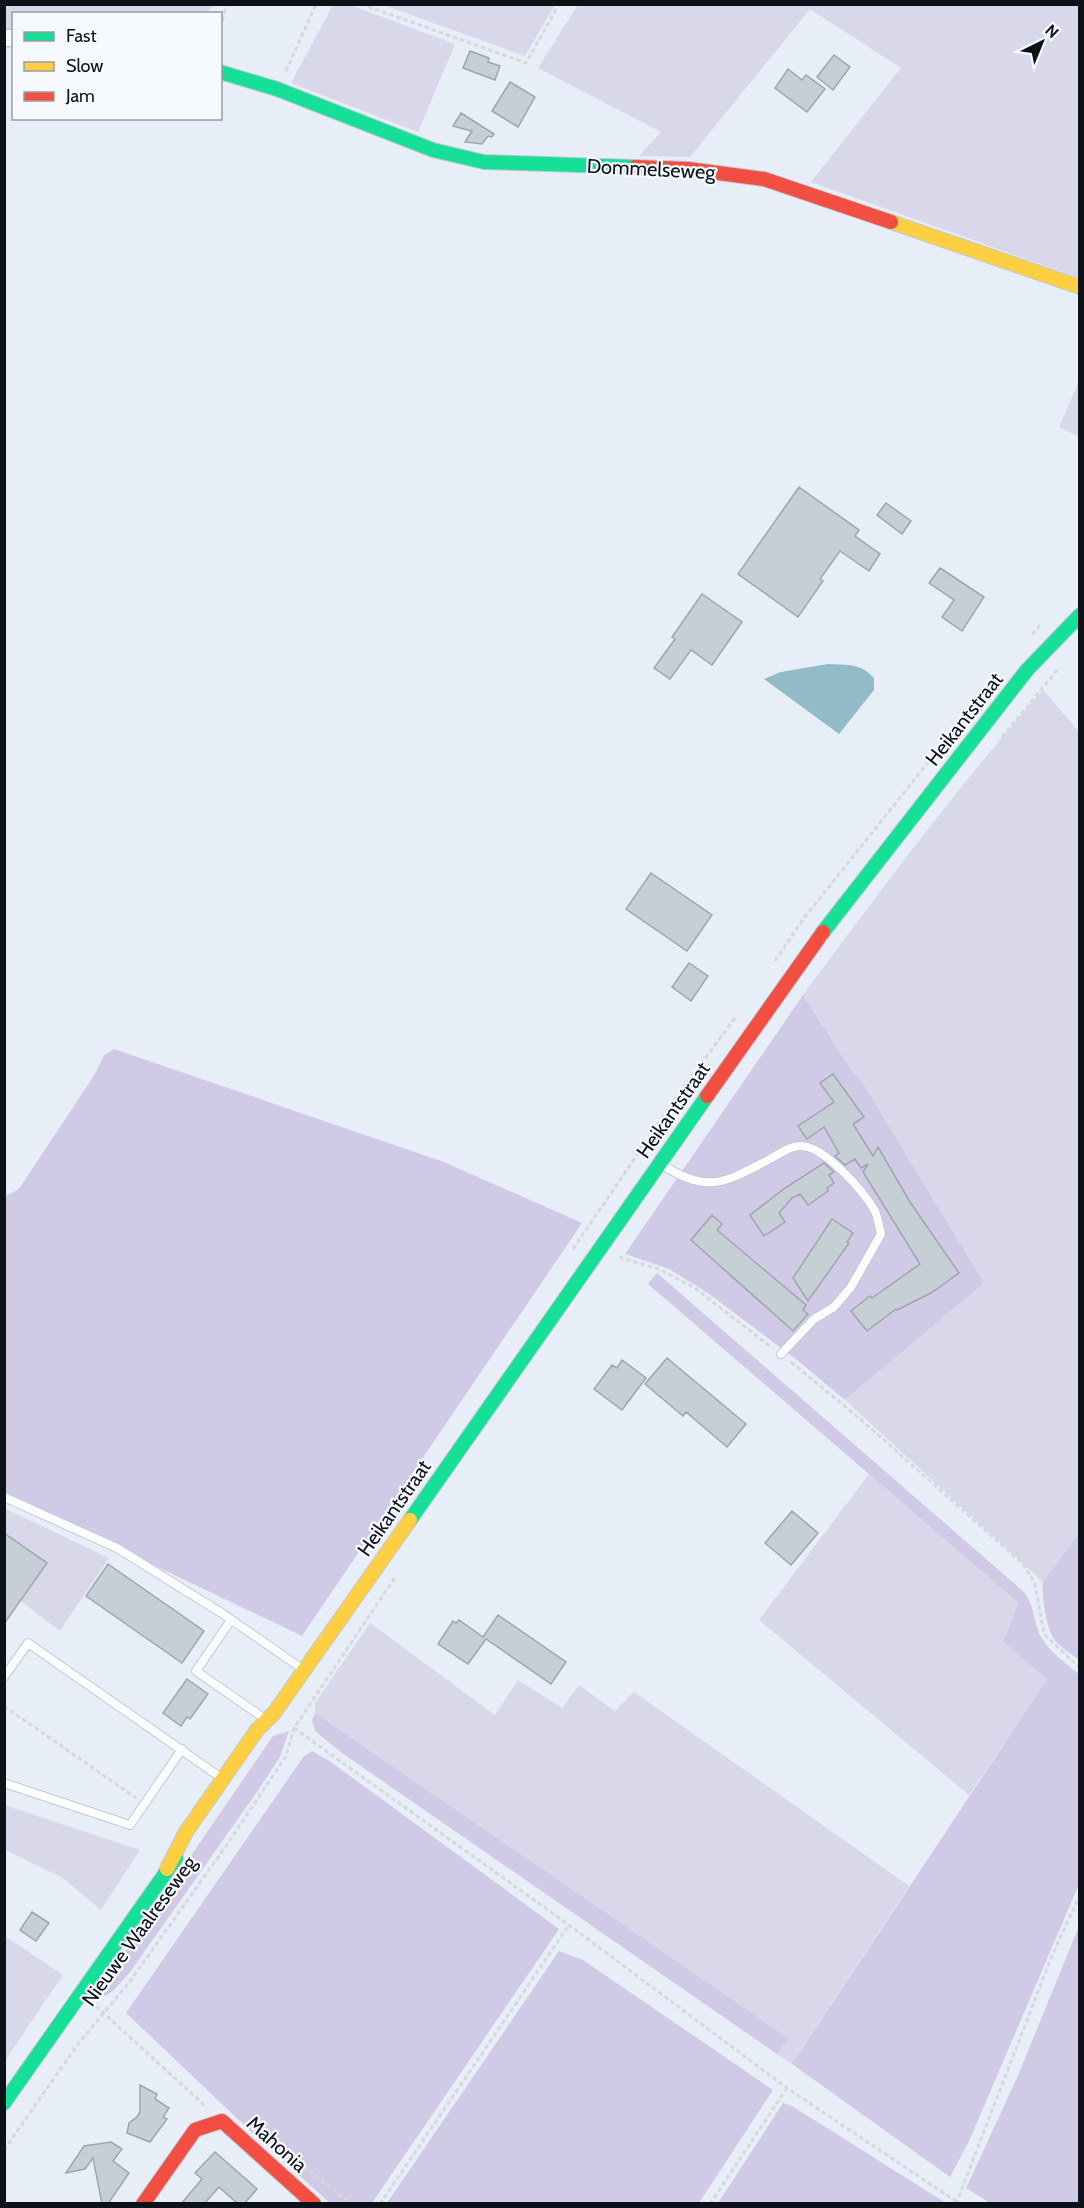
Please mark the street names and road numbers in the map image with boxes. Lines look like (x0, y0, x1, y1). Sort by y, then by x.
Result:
street label: Dommelseweg (586, 154, 717, 184)
street label: Heikantstraat (920, 667, 1008, 770)
street label: Heikantstraat (631, 1057, 715, 1163)
street label: Heikantstraat (352, 1455, 436, 1561)
street label: Nieuwe Waalreseweg (77, 1851, 202, 2011)
street label: Mahonia (242, 2111, 312, 2177)

